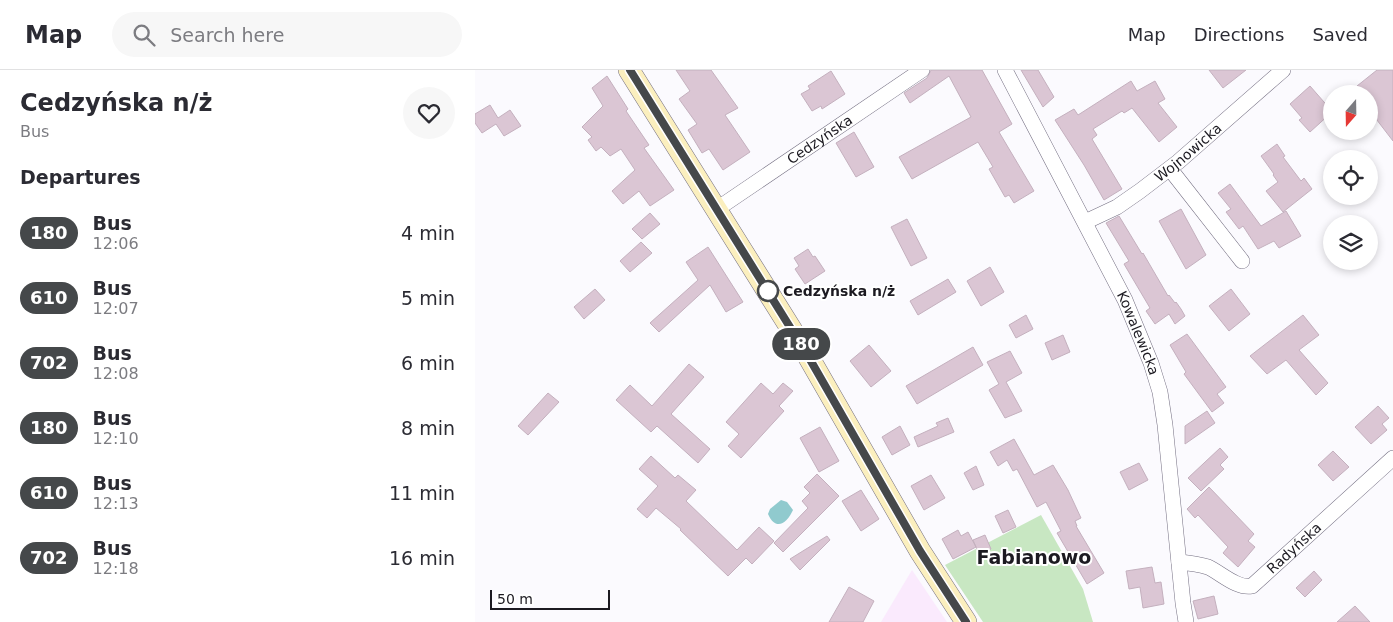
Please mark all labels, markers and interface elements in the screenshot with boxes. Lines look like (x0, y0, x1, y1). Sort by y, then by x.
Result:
search box (112, 12, 462, 57)
text: Map (25, 21, 82, 49)
icon: search (130, 21, 158, 49)
text: Search here (170, 24, 284, 46)
text: Map (1128, 24, 1166, 45)
text: Directions (1194, 24, 1284, 45)
text: Saved (1312, 24, 1368, 45)
north arrow (1323, 85, 1377, 140)
map controls (1323, 85, 1378, 270)
button: heart (403, 87, 455, 139)
text: Cedzyńska n/ż (20, 89, 212, 117)
street label: Cedzyńska (784, 112, 855, 167)
street label: Wojnowicka (1151, 120, 1225, 185)
text: Bus (20, 122, 49, 141)
button: locate (1323, 150, 1378, 205)
text: Departures (20, 166, 141, 188)
text: Bus (93, 212, 132, 234)
button: layers (1323, 215, 1378, 270)
text: 180 (30, 222, 68, 243)
text: 4 min (401, 222, 455, 244)
text: 12:06 (93, 234, 139, 253)
text: Bus (93, 277, 132, 299)
marker: Cedzyńska n/ż (757, 280, 779, 302)
place label: Cedzyńska n/ż (783, 283, 895, 299)
text: 610 (30, 287, 68, 308)
text: 5 min (401, 287, 455, 309)
street label: Kowalewicka (1114, 288, 1162, 377)
text: 12:07 (93, 299, 139, 318)
line badge: 180 (772, 328, 830, 360)
text: 180 (782, 333, 820, 354)
text: Bus (93, 342, 132, 364)
text: 702 (30, 352, 68, 373)
text: 6 min (401, 352, 455, 374)
text: 12:08 (93, 364, 139, 383)
text: Bus (93, 407, 132, 429)
text: 180 (30, 417, 68, 438)
text: 8 min (401, 417, 455, 439)
text: 12:10 (93, 429, 139, 448)
text: Bus (93, 472, 132, 494)
text: 610 (30, 482, 68, 503)
text: 11 min (389, 482, 455, 504)
text: 12:13 (93, 494, 139, 513)
street label: Radyńska (1263, 519, 1324, 577)
text: Bus (93, 537, 132, 559)
district label: Fabianowo (977, 546, 1091, 568)
text: 702 (30, 547, 68, 568)
text: 16 min (389, 547, 455, 569)
text: 12:18 (93, 559, 139, 578)
scale bar (490, 587, 610, 610)
text: 50 m (497, 591, 533, 607)

